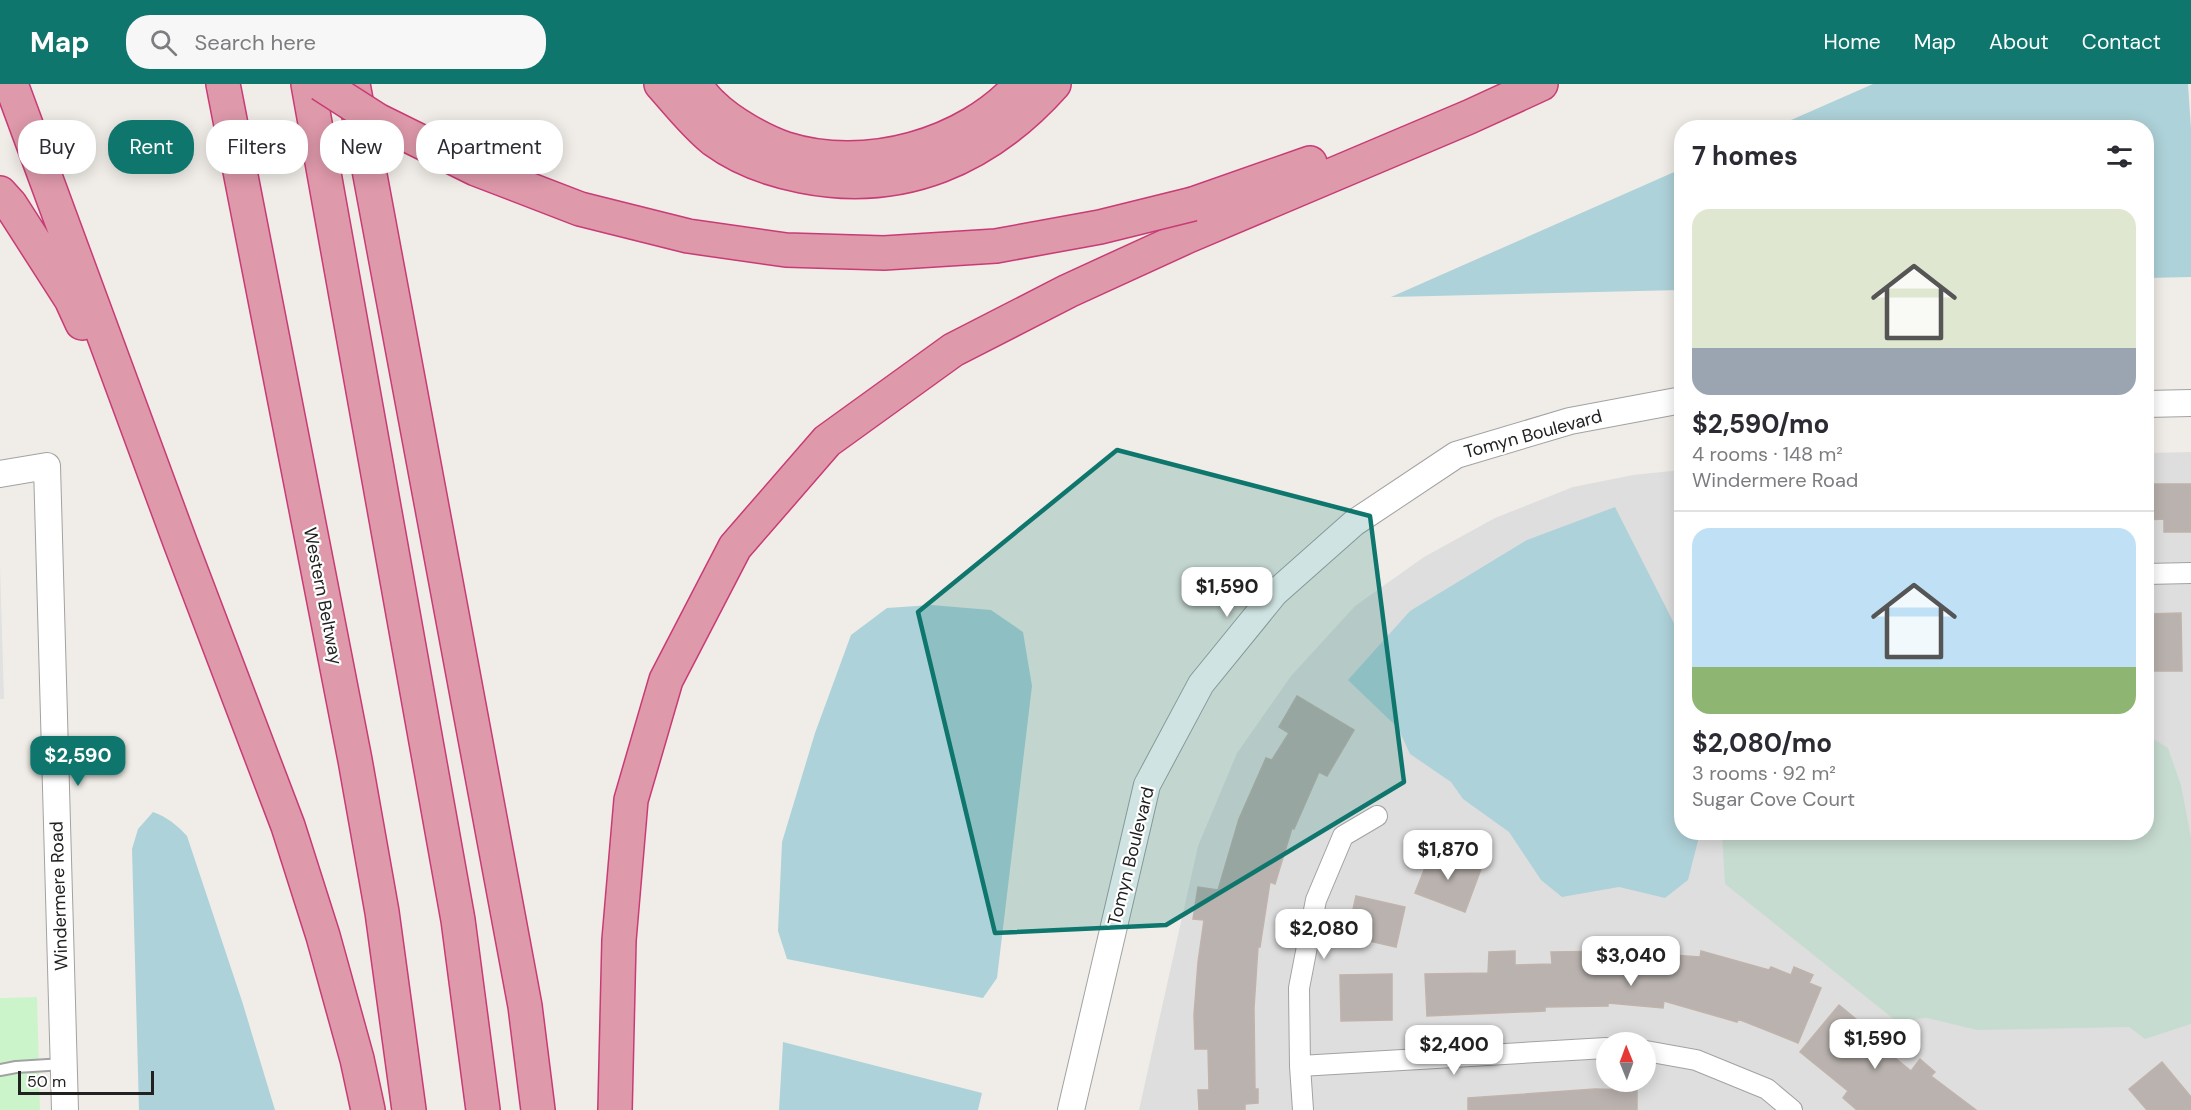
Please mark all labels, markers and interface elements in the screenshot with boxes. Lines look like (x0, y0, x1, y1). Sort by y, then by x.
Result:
search box (126, 15, 546, 69)
text: Map (30, 24, 90, 61)
icon: search (147, 26, 180, 59)
text: Search here (195, 28, 316, 57)
text: Home (1823, 28, 1881, 56)
text: Map (1914, 28, 1956, 56)
text: About (1989, 28, 2049, 56)
text: Contact (2082, 28, 2161, 56)
chip: Buy (18, 120, 96, 174)
chip: Rent (108, 120, 194, 174)
chip: Filters (206, 120, 308, 174)
chip: New (320, 120, 404, 174)
chip: Apartment (416, 120, 563, 174)
text: 7 homes (1692, 139, 1798, 173)
icon: filters (2103, 140, 2136, 173)
icon: home (1860, 248, 1968, 356)
street label: Tomyn Boulevard (1461, 404, 1605, 464)
text: $2,590/mo (1692, 407, 1829, 441)
text: 4 rooms · 148 m² (1692, 441, 1843, 467)
text: Windermere Road (1692, 467, 1858, 493)
street label: Western Beltway (298, 525, 348, 667)
pin: $1,590 (1178, 567, 1276, 618)
icon: home (1860, 567, 1968, 675)
text: $1,590 (1195, 573, 1259, 599)
text: $2,080/mo (1692, 726, 1832, 760)
pin: $2,590 (29, 736, 127, 787)
text: $2,590 (44, 742, 112, 768)
text: 3 rooms · 92 m² (1692, 760, 1836, 786)
street label: Tomyn Boulevard (1102, 784, 1160, 928)
text: Sugar Cove Court (1692, 786, 1855, 812)
street label: Windermere Road (44, 821, 74, 971)
pin: $1,870 (1399, 830, 1497, 881)
text: $1,870 (1417, 836, 1479, 862)
pin: $2,080 (1275, 909, 1373, 960)
text: $2,080 (1289, 915, 1359, 941)
pin: $3,040 (1582, 936, 1680, 987)
text: $3,040 (1596, 942, 1666, 968)
pin: $1,590 (1826, 1019, 1924, 1070)
pin: $2,400 (1405, 1025, 1503, 1076)
text: $1,590 (1843, 1025, 1907, 1051)
text: $2,400 (1419, 1031, 1489, 1057)
north arrow (1596, 1032, 1656, 1092)
map controls (1596, 1032, 1656, 1092)
scale bar (18, 1068, 154, 1096)
text: 50 m (27, 1071, 66, 1092)

